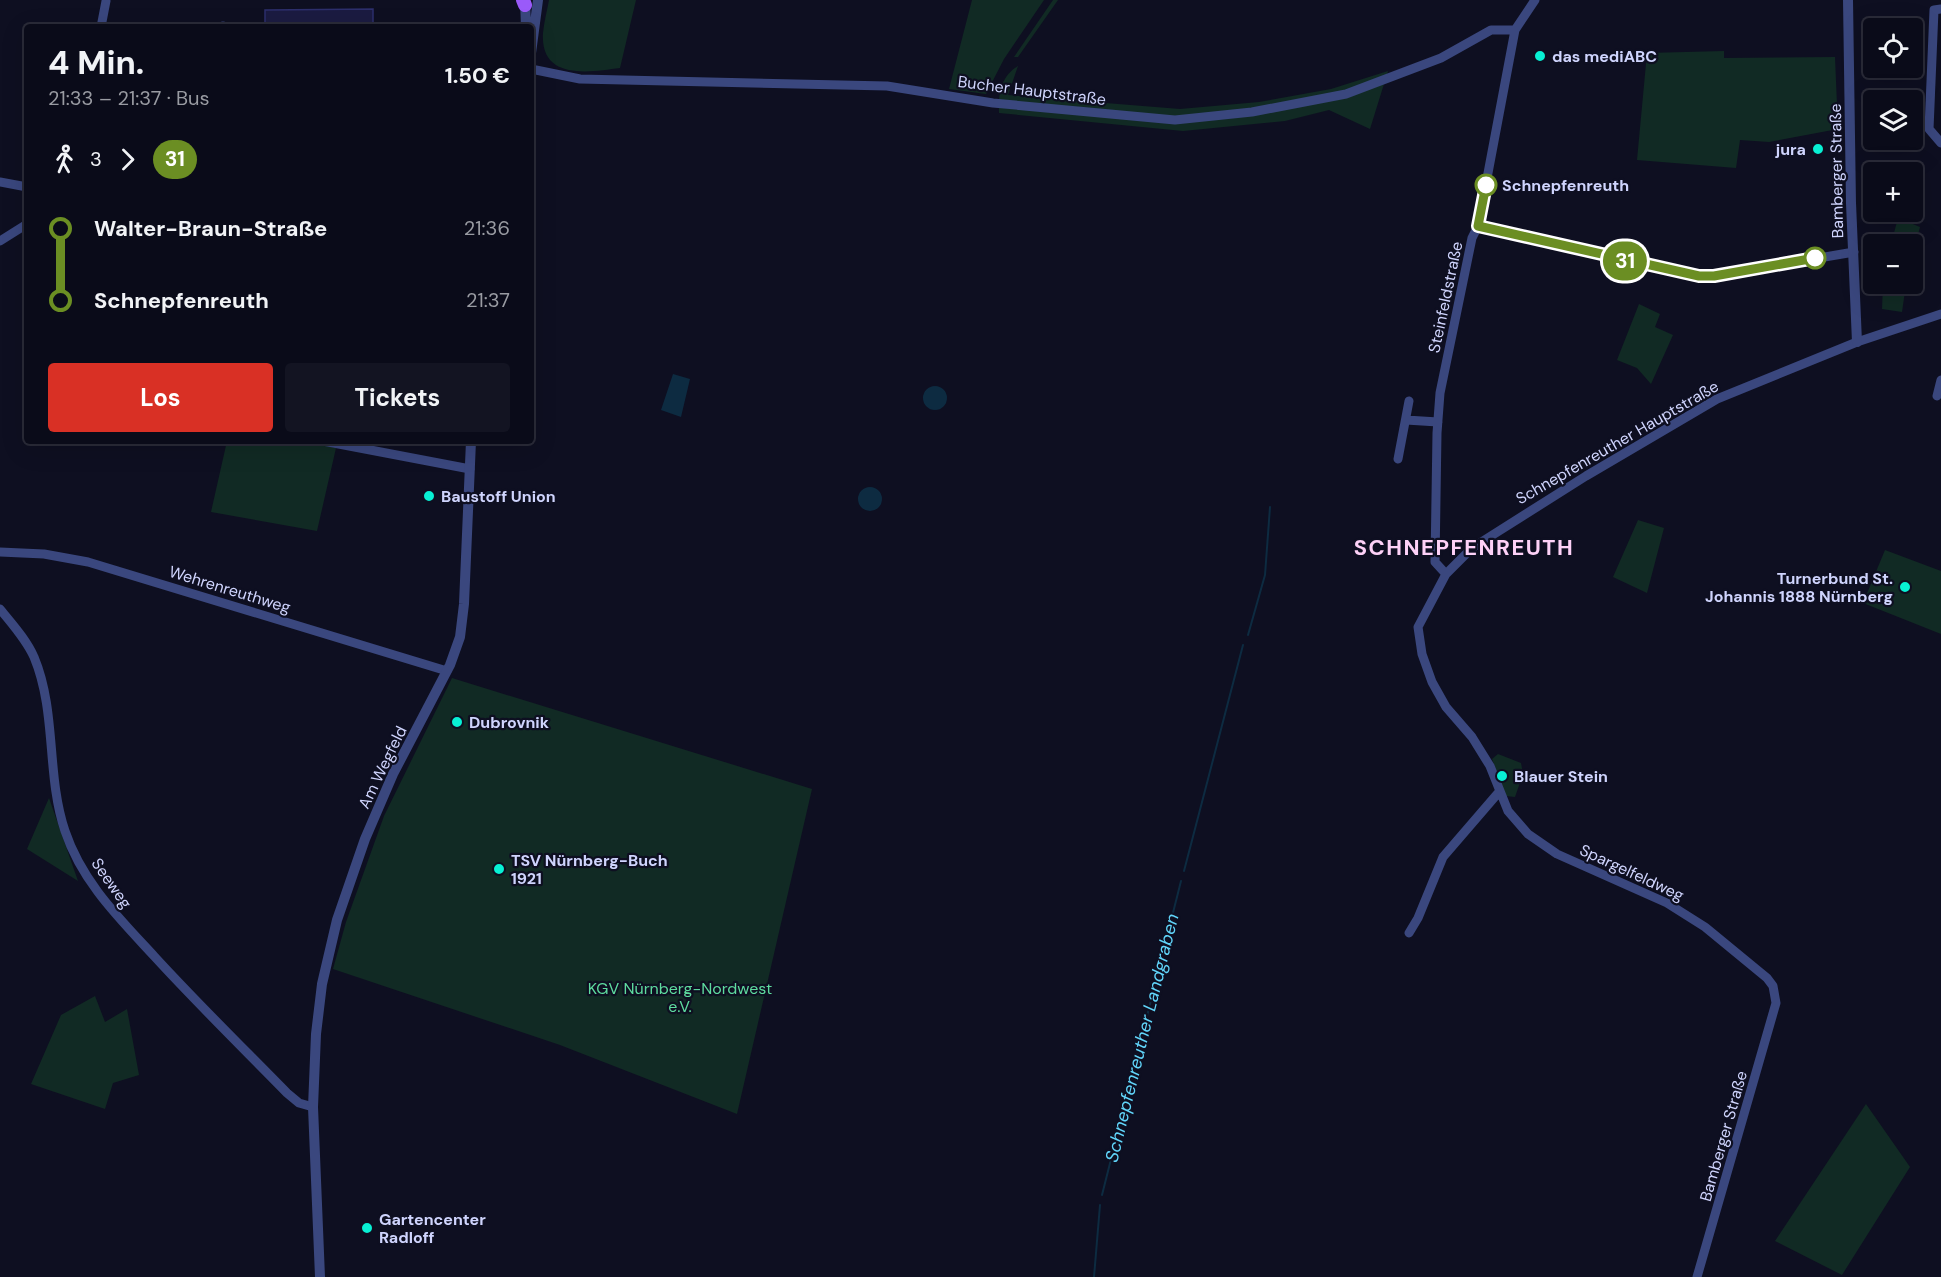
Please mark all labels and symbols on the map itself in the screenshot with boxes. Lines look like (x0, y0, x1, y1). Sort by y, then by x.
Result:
place label: das mediABC (1552, 46, 1657, 67)
marker: das mediABC (1533, 49, 1547, 63)
street label: Bucher Hauptstraße (957, 71, 1107, 110)
street label: Bamberger Straße (1825, 103, 1848, 239)
place label: jura (1775, 139, 1806, 160)
marker: jura (1811, 142, 1825, 156)
marker: Schnepfenreuth (1475, 174, 1497, 196)
place label: Schnepfenreuth (1502, 175, 1629, 196)
street label: Steinfeldstraße (1423, 240, 1468, 355)
line badge: 31 (1598, 242, 1652, 280)
unlabelled marker (1804, 247, 1826, 269)
street label: Schnepfenreuther Hauptstraße (1512, 376, 1722, 509)
place label: Baustoff Union (441, 486, 556, 507)
marker: Baustoff Union (422, 489, 436, 503)
district label: SCHNEPFENREUTH (1354, 533, 1574, 562)
street label: Wehrenreuthweg (166, 561, 293, 618)
place label: Turnerbund St. Johannis 1888 Nürnberg (1705, 568, 1893, 607)
marker: Turnerbund St. Johannis 1888 Nürnberg (1898, 580, 1912, 594)
place label: Dubrovnik (469, 712, 550, 733)
marker: Dubrovnik (450, 715, 464, 729)
street label: Am Wegfeld (353, 722, 412, 812)
place label: Blauer Stein (1514, 766, 1608, 787)
marker: Blauer Stein (1495, 769, 1509, 783)
street label: Spargelfeldweg (1576, 839, 1687, 906)
place label: TSV Nürnberg-Buch 1921 (511, 850, 668, 889)
street label: Seeweg (87, 854, 137, 913)
marker: TSV Nürnberg-Buch 1921 (492, 862, 506, 876)
water label: Schnepfenreuther Landgraben (1099, 911, 1185, 1165)
park label: KGV Nürnberg-Nordwest e.V. (588, 978, 772, 1017)
street label: Bamberger Straße (1695, 1068, 1752, 1204)
place label: Gartencenter Radloff (379, 1209, 486, 1248)
marker: Gartencenter Radloff (360, 1221, 374, 1235)

